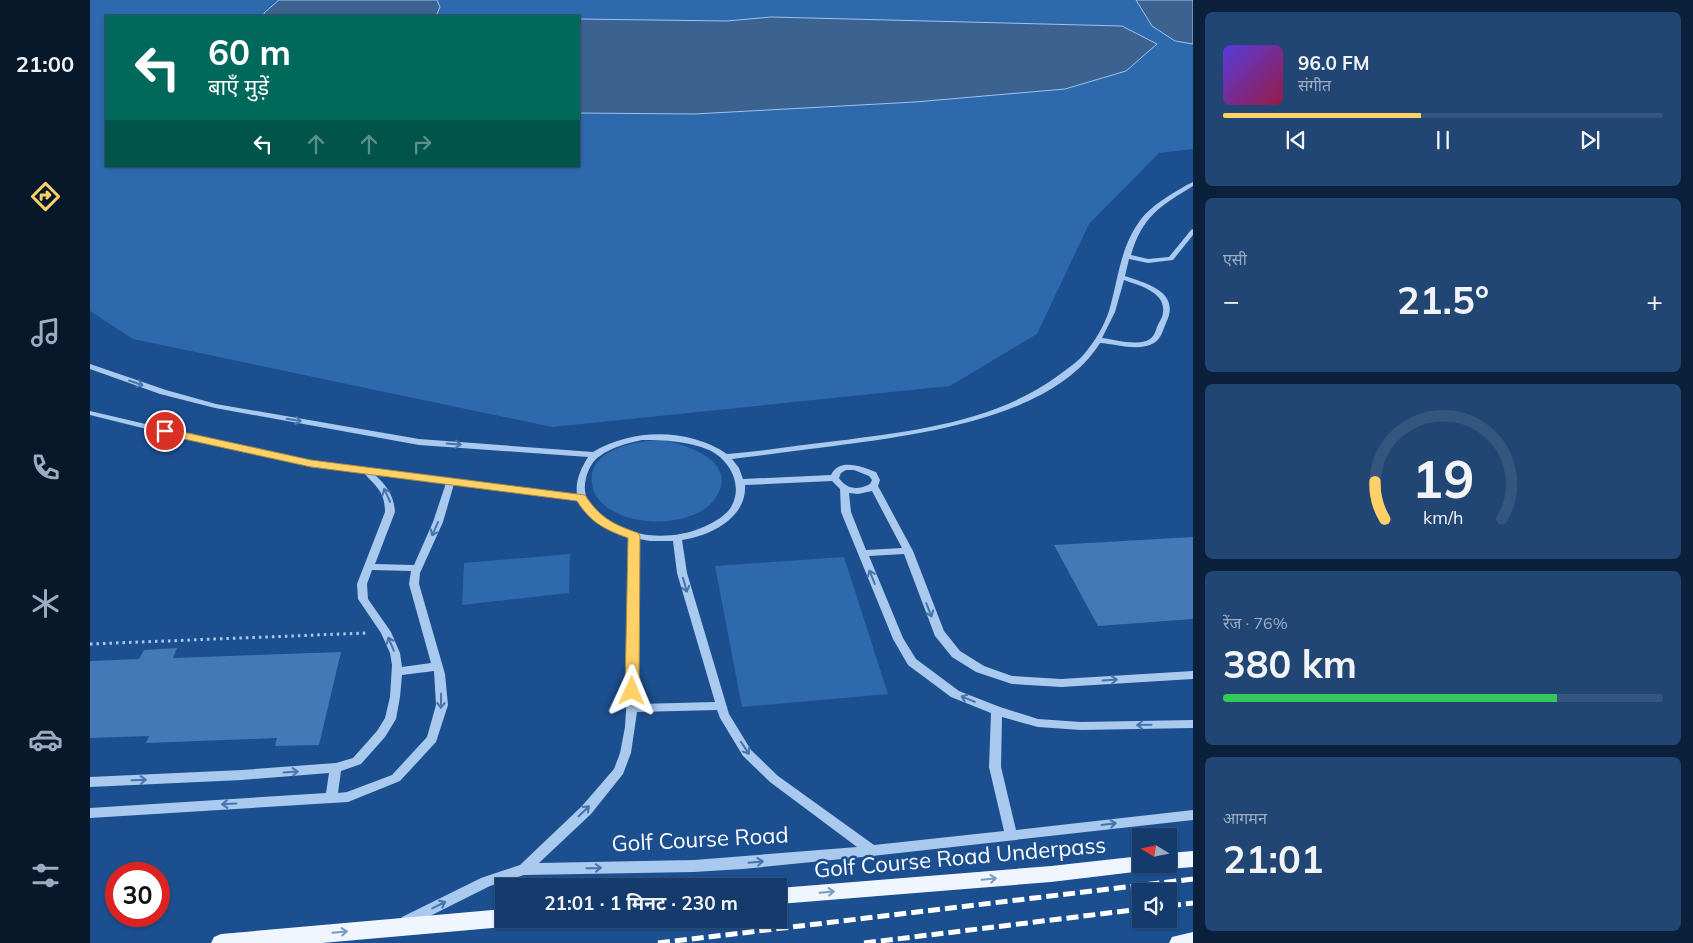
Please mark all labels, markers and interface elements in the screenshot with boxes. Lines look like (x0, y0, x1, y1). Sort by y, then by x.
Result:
text: 60 m (208, 30, 291, 74)
icon: left (125, 35, 190, 100)
text: 21:00 (16, 50, 74, 78)
text: 96.0 FM (1298, 51, 1370, 75)
text: बाएँ मुड़ें (208, 73, 269, 101)
text: संगीत (1298, 75, 1331, 95)
icon: previous (1282, 126, 1310, 154)
icon: pause (1429, 126, 1457, 154)
icon: next (1576, 126, 1604, 154)
icon: left (249, 130, 277, 158)
icon: ahead (302, 130, 330, 158)
icon: ahead (355, 130, 383, 158)
icon: right (408, 130, 436, 158)
icon: directions (28, 179, 63, 214)
text: एसी (1223, 249, 1247, 269)
text: 21.5° (1397, 276, 1489, 324)
text: − (1223, 283, 1240, 318)
text: + (1646, 283, 1663, 318)
icon: music (28, 315, 63, 350)
one-way arrow (127, 379, 143, 388)
pin (144, 410, 186, 452)
one-way arrow (285, 415, 301, 425)
icon: arrive (151, 417, 179, 445)
one-way arrow (446, 440, 462, 449)
text: 19 (1412, 446, 1474, 511)
icon: phone (28, 450, 63, 485)
one-way arrow (381, 488, 391, 503)
text: km/h (1423, 506, 1463, 528)
one-way arrow (430, 521, 439, 536)
one-way arrow (867, 570, 876, 585)
one-way arrow (681, 577, 691, 593)
icon: climate (28, 586, 63, 621)
one-way arrow (925, 602, 934, 618)
text: रेंज · 76% (1223, 613, 1288, 633)
one-way arrow (385, 637, 395, 652)
text: 380 km (1223, 640, 1357, 688)
position arrow (605, 664, 657, 716)
one-way arrow (1101, 676, 1117, 685)
one-way arrow (436, 692, 446, 708)
one-way arrow (961, 694, 976, 703)
one-way arrow (1137, 720, 1153, 729)
icon: car (28, 722, 63, 757)
one-way arrow (739, 741, 750, 755)
one-way arrow (283, 767, 299, 776)
one-way arrow (130, 775, 146, 785)
one-way arrow (222, 800, 238, 809)
one-way arrow (578, 805, 590, 817)
text: आगमन (1223, 808, 1267, 828)
one-way arrow (1101, 819, 1117, 829)
street label: Golf Course Road (611, 820, 789, 858)
north arrow (1132, 828, 1178, 872)
map controls (1132, 828, 1177, 928)
street label: Golf Course Road Underpass (813, 830, 1107, 884)
text: 21:01 (1223, 835, 1324, 883)
one-way arrow (748, 857, 764, 867)
icon: filters (28, 858, 63, 893)
speed limit sign: 30 (105, 862, 170, 927)
one-way arrow (585, 863, 601, 873)
one-way arrow (981, 874, 997, 884)
button: sound (1132, 883, 1177, 928)
one-way arrow (819, 887, 835, 897)
text: 21:01 · 1 मिनट · 230 m (544, 891, 738, 915)
one-way arrow (431, 900, 446, 910)
one-way arrow (331, 927, 347, 937)

